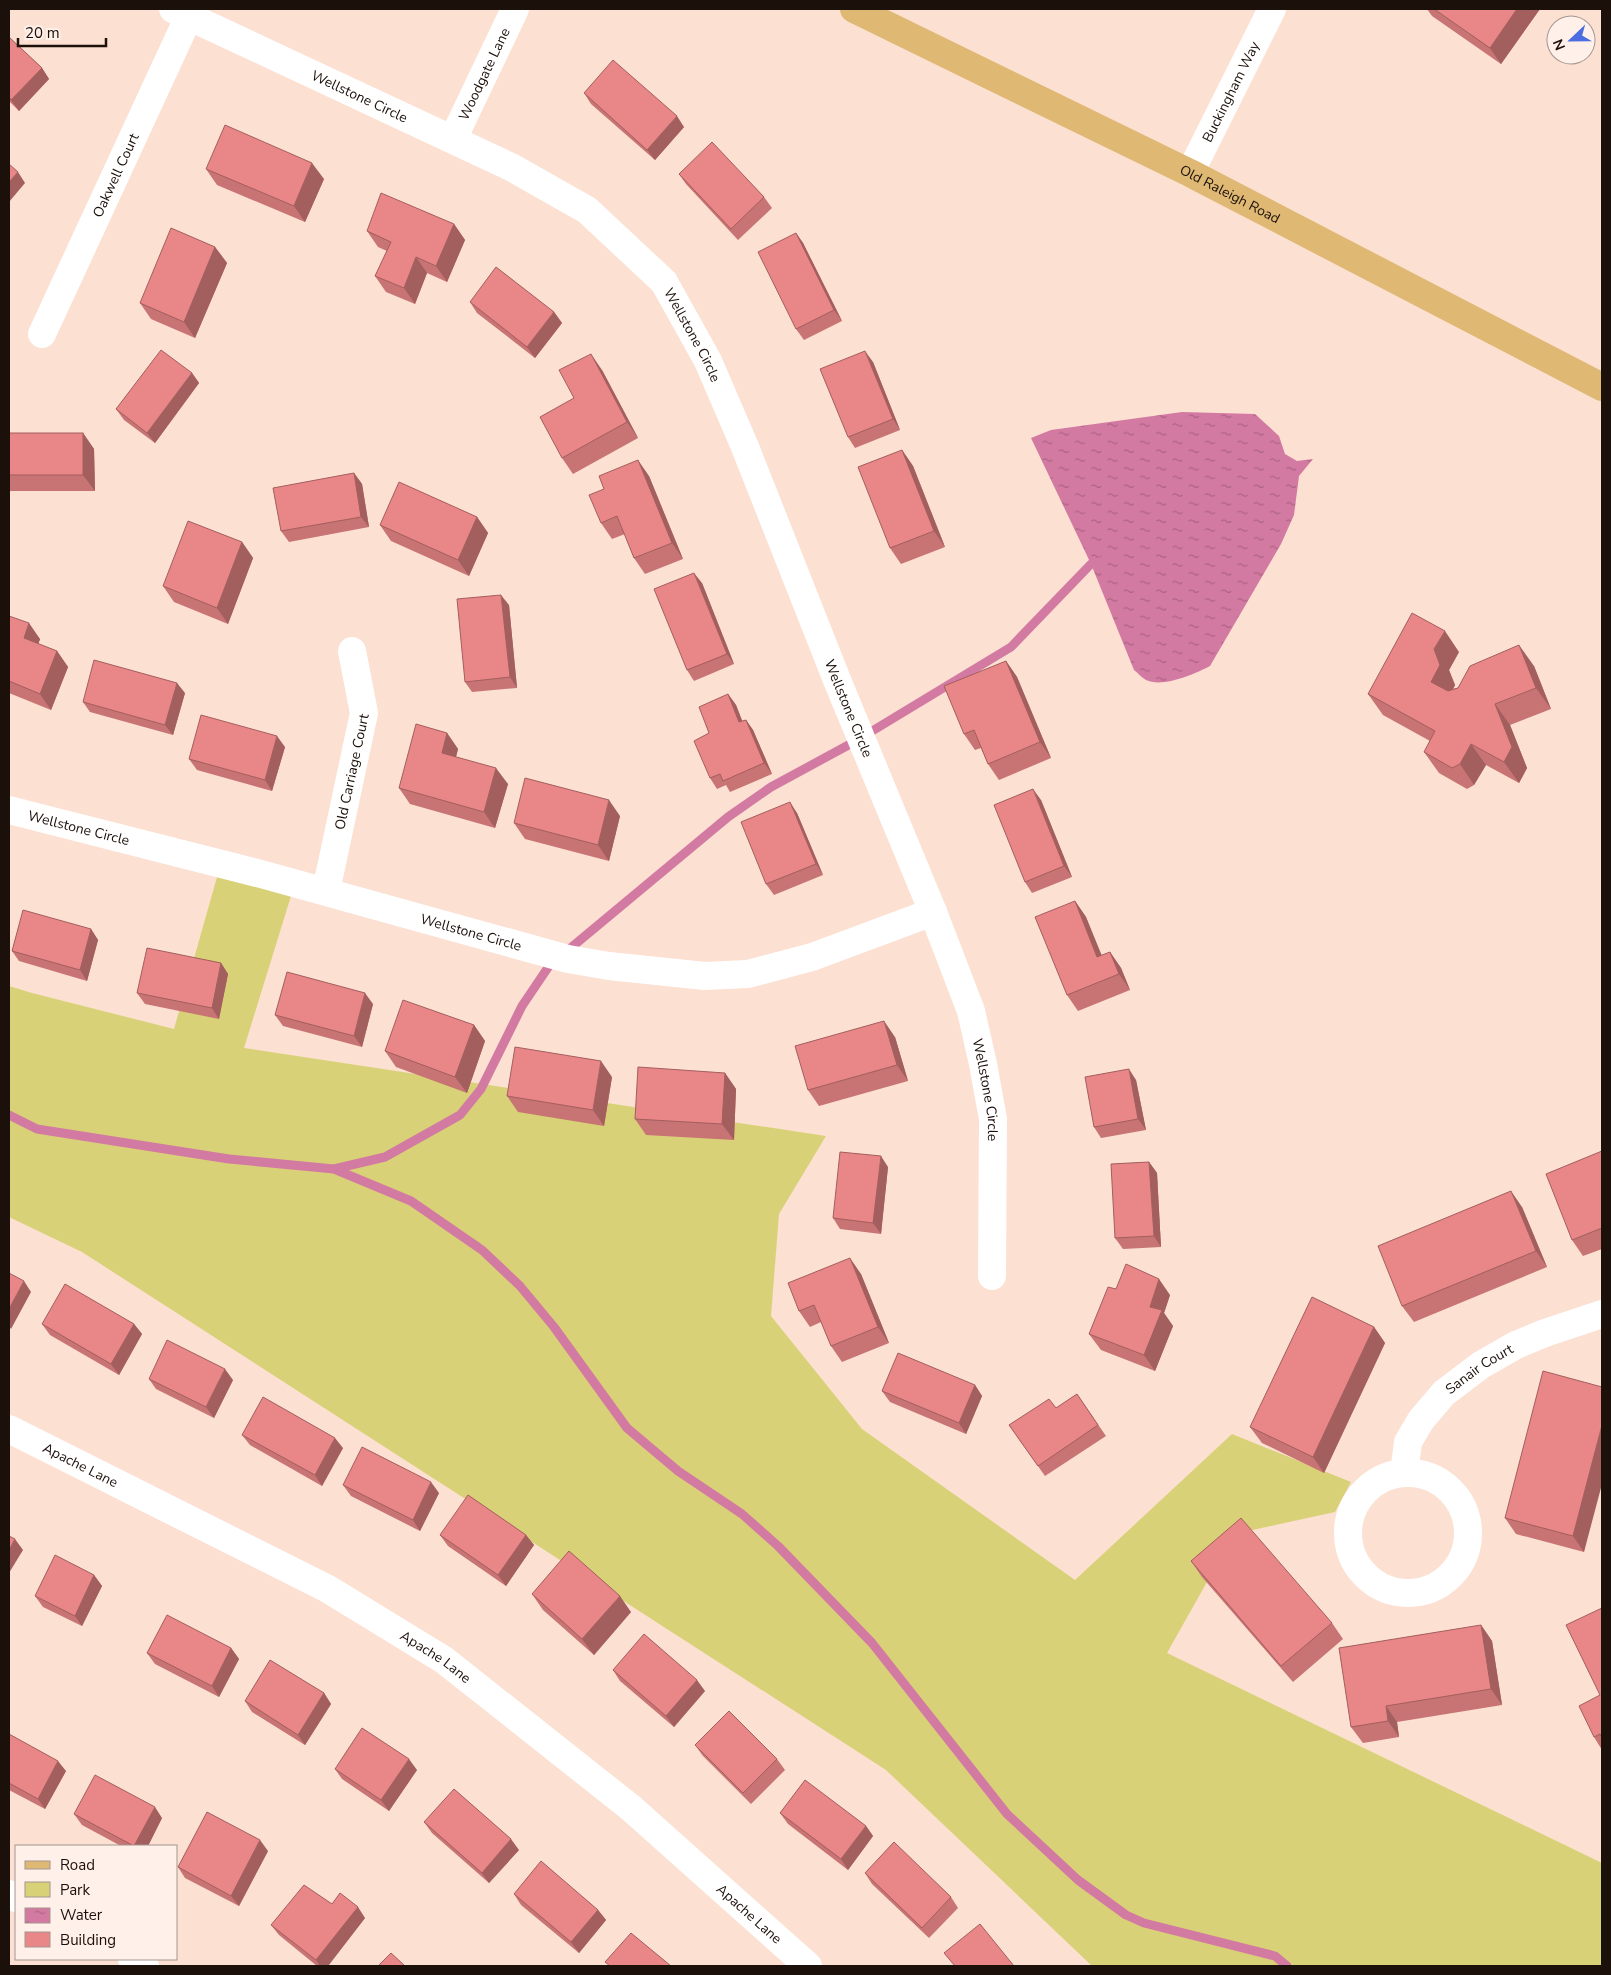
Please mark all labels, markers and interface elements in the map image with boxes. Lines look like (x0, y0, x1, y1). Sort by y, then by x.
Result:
scale bar (18, 15, 105, 47)
north arrow (1546, 15, 1596, 65)
text: 20 m (25, 23, 60, 43)
street label: Woodgate Lane (454, 25, 514, 123)
text: N (1549, 36, 1570, 53)
street label: Buckingham Way (1198, 37, 1264, 145)
street label: Wellstone Circle (308, 66, 411, 127)
street label: Oakwell Court (88, 130, 143, 220)
street label: Old Raleigh Road (1177, 160, 1283, 228)
street label: Wellstone Circle (660, 284, 725, 385)
street label: Wellstone Circle (820, 656, 877, 760)
street label: Old Carriage Court (330, 712, 373, 831)
street label: Wellstone Circle (26, 806, 132, 850)
street label: Wellstone Circle (418, 909, 524, 955)
street label: Wellstone Circle (968, 1037, 1003, 1141)
street label: Sanair Court (1441, 1339, 1517, 1398)
street label: Apache Lane (40, 1438, 121, 1492)
street label: Apache Lane (397, 1626, 475, 1687)
legend (15, 1845, 178, 1960)
text: Road (60, 1855, 95, 1875)
street label: Apache Lane (713, 1879, 786, 1948)
text: Park (60, 1880, 90, 1900)
text: Water (60, 1905, 103, 1925)
text: Building (60, 1930, 116, 1950)

